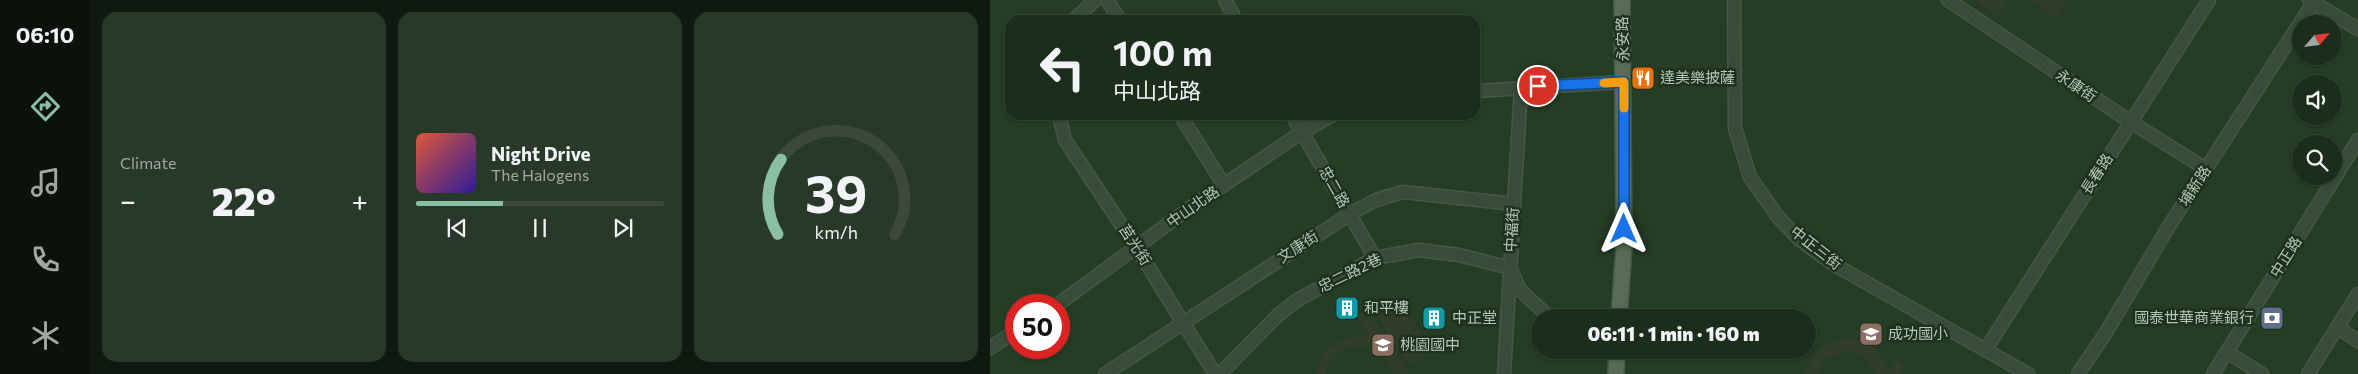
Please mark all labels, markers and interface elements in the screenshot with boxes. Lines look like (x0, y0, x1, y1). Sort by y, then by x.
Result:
north arrow (2292, 15, 2342, 65)
map controls (2292, 15, 2342, 185)
street label: 永安路 (1612, 16, 1632, 62)
text: 06:10 (16, 21, 74, 48)
text: 100 m (1113, 30, 1213, 73)
icon: left (1030, 35, 1095, 100)
pin (1517, 65, 1559, 107)
restaurant icon: 達美樂披薩 (1630, 65, 1656, 91)
street label: 永康街 (2053, 65, 2100, 105)
place label: 達美樂披薩 (1660, 68, 1735, 86)
icon: arrive (1524, 72, 1552, 100)
button: sound (2292, 75, 2342, 125)
text: 中山北路 (1113, 77, 1201, 104)
icon: directions (28, 89, 63, 124)
button: search (2292, 135, 2342, 185)
text: Night Drive (491, 142, 591, 165)
street label: 長春路 (2076, 150, 2116, 197)
text: Climate (120, 153, 176, 172)
text: 39 (805, 160, 867, 224)
street label: 埔新路 (2174, 162, 2214, 209)
street label: 忠二路 (1316, 163, 1354, 210)
icon: music (28, 165, 63, 200)
text: The Halogens (491, 165, 589, 184)
text: 22° (212, 177, 276, 224)
street label: 中山北路 (1163, 182, 1222, 231)
text: − (120, 183, 136, 217)
text: + (352, 183, 368, 217)
position arrow (1597, 202, 1649, 254)
street label: 中福街 (1500, 207, 1522, 253)
icon: previous (443, 214, 471, 242)
icon: pause (526, 214, 554, 242)
icon: next (609, 214, 637, 242)
text: km/h (814, 221, 858, 243)
street label: 莒光街 (1116, 221, 1156, 268)
street label: 中正三街 (1787, 222, 1846, 273)
street label: 文康街 (1274, 226, 1321, 266)
street label: 中正路 (2266, 233, 2305, 280)
icon: phone (28, 242, 63, 277)
street label: 忠二路2巷 (1315, 249, 1384, 295)
speed limit sign: 50 (1005, 294, 1070, 359)
building icon: 和平樓 (1334, 295, 1360, 321)
place label: 和平樓 (1364, 298, 1409, 316)
building icon: 中正堂 (1421, 305, 1447, 331)
bank icon: 國泰世華商業銀行 (2259, 305, 2285, 331)
place label: 中正堂 (1452, 308, 1497, 326)
place label: 國泰世華商業銀行 (2134, 308, 2254, 326)
icon: climate (28, 318, 63, 353)
school or university icon: 成功國小 (1858, 321, 1884, 347)
text: 06:11 · 1 min · 160 m (1587, 322, 1760, 345)
place label: 成功國小 (1888, 324, 1948, 342)
school or university icon: 桃園國中 (1370, 332, 1396, 358)
place label: 桃園國中 (1400, 335, 1460, 353)

